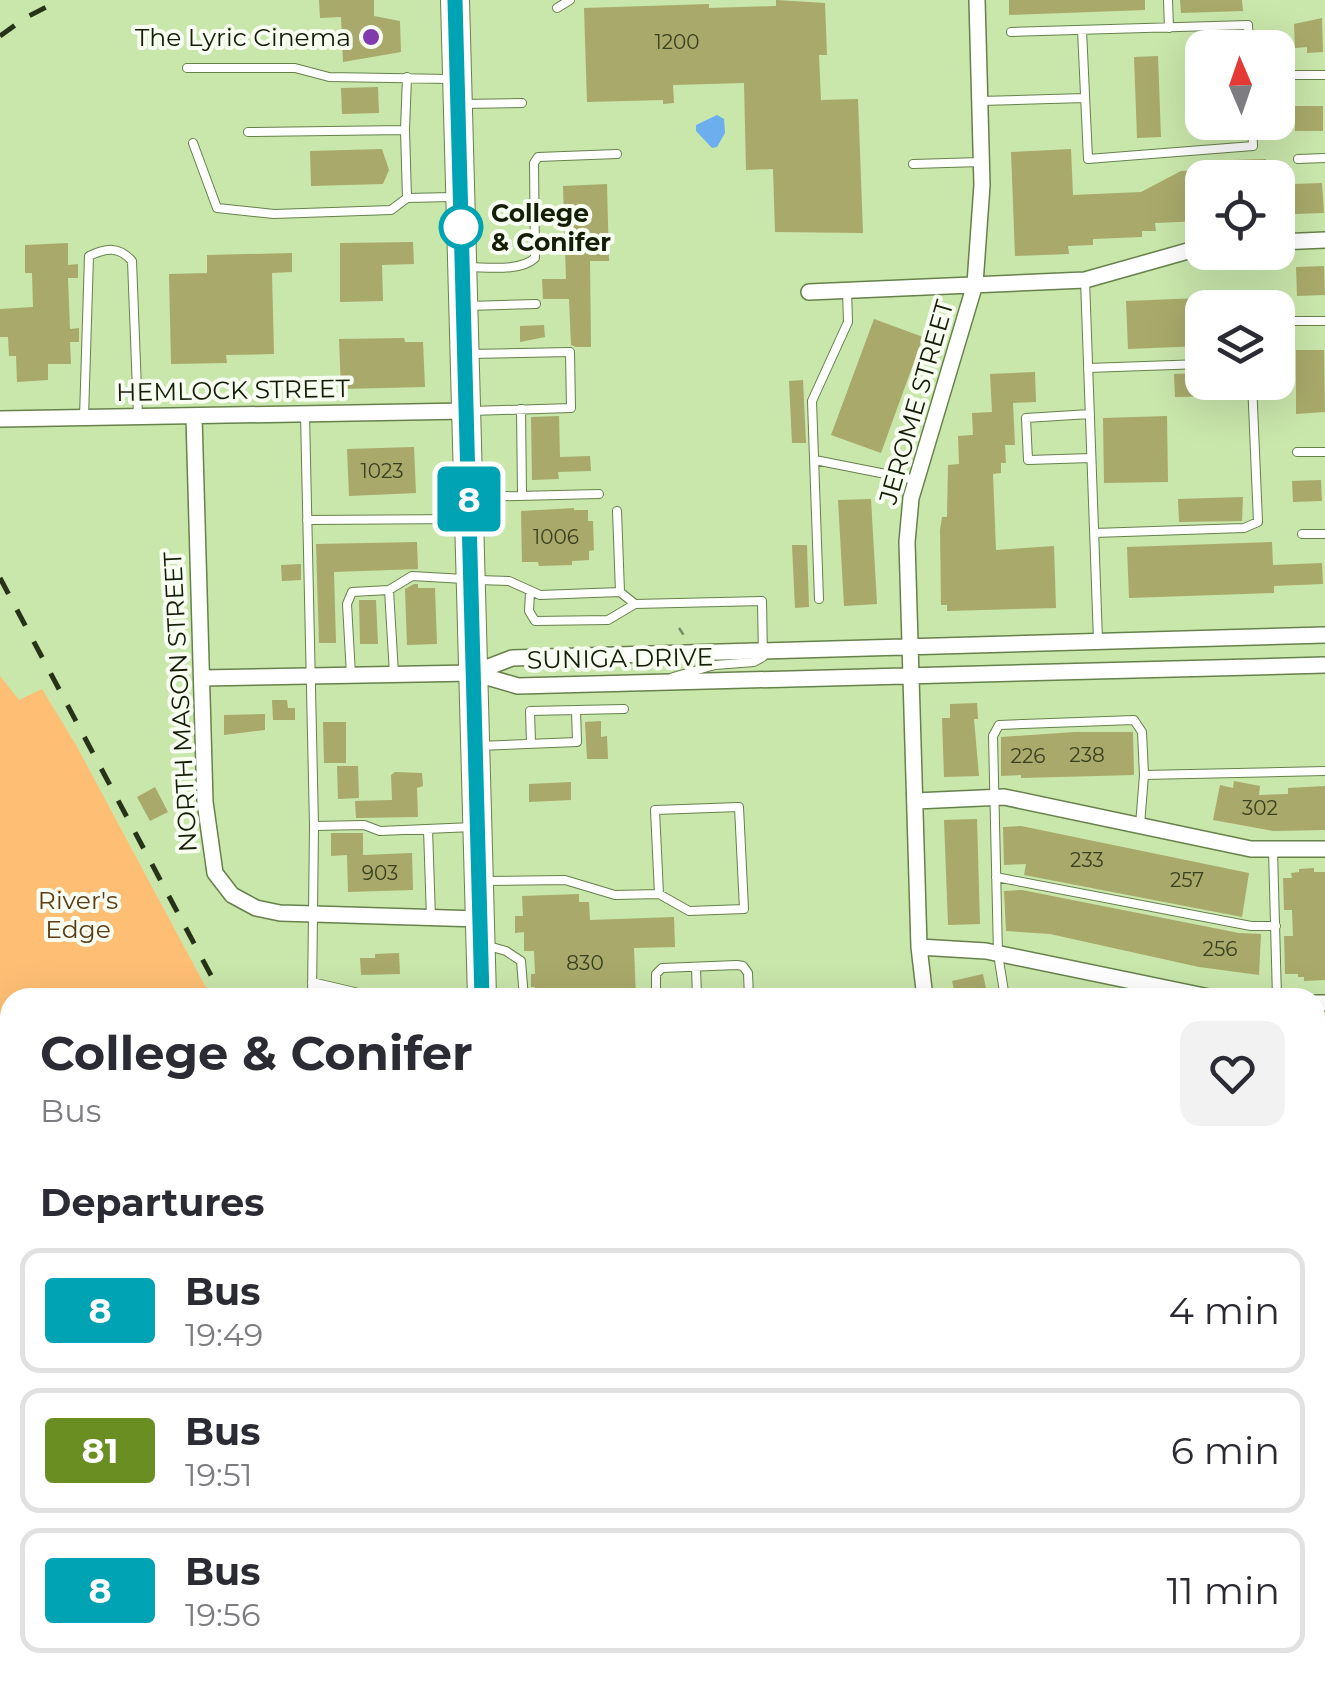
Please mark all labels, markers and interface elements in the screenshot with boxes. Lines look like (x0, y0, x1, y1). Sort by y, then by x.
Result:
place label: The Lyric Cinema (135, 22, 351, 52)
marker: The Lyric Cinema (360, 26, 382, 48)
house number: 1200 (654, 30, 700, 54)
north arrow (1185, 30, 1295, 140)
map controls (1185, 30, 1295, 400)
button: locate (1185, 160, 1295, 270)
place label: College & Conifer (491, 198, 611, 257)
marker: College & Conifer (440, 206, 482, 248)
button: layers (1185, 290, 1295, 400)
street label: JEROME STREET (872, 296, 960, 508)
street label: HEMLOCK STREET (116, 373, 351, 407)
house number: 1023 (360, 459, 404, 483)
line badge: 8 (436, 466, 502, 532)
text: 8 (457, 478, 481, 521)
house number: 1006 (533, 525, 579, 549)
street label: NORTH MASON STREET (157, 550, 203, 853)
street label: SUNIGA DRIVE (526, 641, 714, 675)
house number: 238 (1069, 743, 1105, 767)
house number: 226 (1011, 744, 1045, 768)
house number: 302 (1242, 796, 1278, 820)
house number: 233 (1070, 848, 1104, 872)
house number: 903 (362, 861, 398, 885)
house number: 257 (1170, 868, 1204, 892)
park label: River's Edge (38, 885, 118, 944)
house number: 256 (1203, 937, 1237, 961)
house number: 830 (566, 951, 604, 975)
button: heart (1180, 1021, 1285, 1126)
text: College & Conifer (40, 1024, 473, 1082)
text: Bus (40, 1091, 101, 1130)
text: Departures (40, 1179, 264, 1226)
text: Bus (185, 1268, 260, 1315)
text: 4 min (1169, 1287, 1280, 1334)
text: 8 (88, 1289, 112, 1332)
text: 19:49 (185, 1315, 263, 1354)
text: Bus (185, 1408, 260, 1455)
text: 6 min (1171, 1427, 1280, 1474)
text: 81 (82, 1429, 118, 1472)
text: 19:51 (185, 1455, 253, 1494)
text: Bus (185, 1548, 260, 1595)
text: 11 min (1166, 1567, 1280, 1614)
text: 8 (88, 1569, 112, 1612)
text: 19:56 (185, 1595, 260, 1634)

